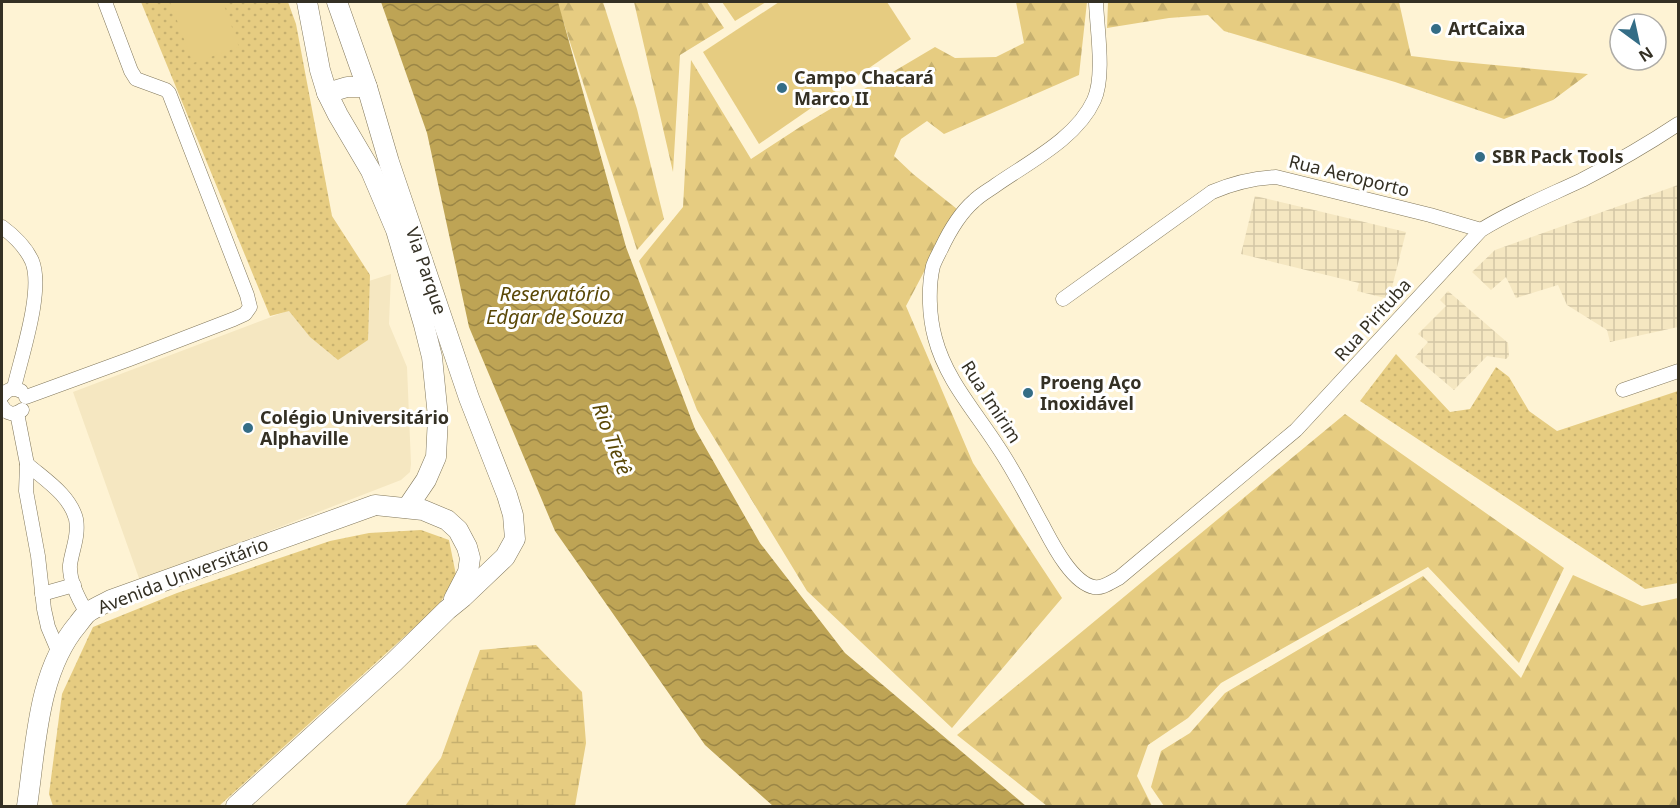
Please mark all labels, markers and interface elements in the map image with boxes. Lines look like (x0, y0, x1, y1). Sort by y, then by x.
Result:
north arrow (1608, 12, 1668, 72)
place label: ArtCaixa (1448, 16, 1525, 40)
marker: ArtCaixa (1429, 22, 1443, 36)
text: N (1635, 42, 1658, 67)
place label: Campo Chacará Marco II (794, 65, 934, 110)
marker: Campo Chacará Marco II (775, 81, 789, 95)
place label: SBR Pack Tools (1492, 144, 1624, 168)
street label: Rua Aeroporto (1286, 148, 1412, 202)
marker: SBR Pack Tools (1473, 150, 1487, 164)
street label: Via Parque (401, 224, 453, 317)
street label: Rua Pirituba (1329, 273, 1416, 366)
water label: Reservatório Edgar de Souza (486, 280, 624, 330)
street label: Rua Imirim (956, 356, 1027, 447)
place label: Proeng Aço Inoxidável (1040, 370, 1142, 415)
marker: Proeng Aço Inoxidável (1021, 386, 1035, 400)
water label: Rio Tietê (586, 399, 638, 479)
place label: Colégio Universitário Alphaville (260, 405, 449, 450)
marker: Colégio Universitário Alphaville (241, 421, 255, 435)
street label: Avenida Universitário (94, 531, 271, 619)

